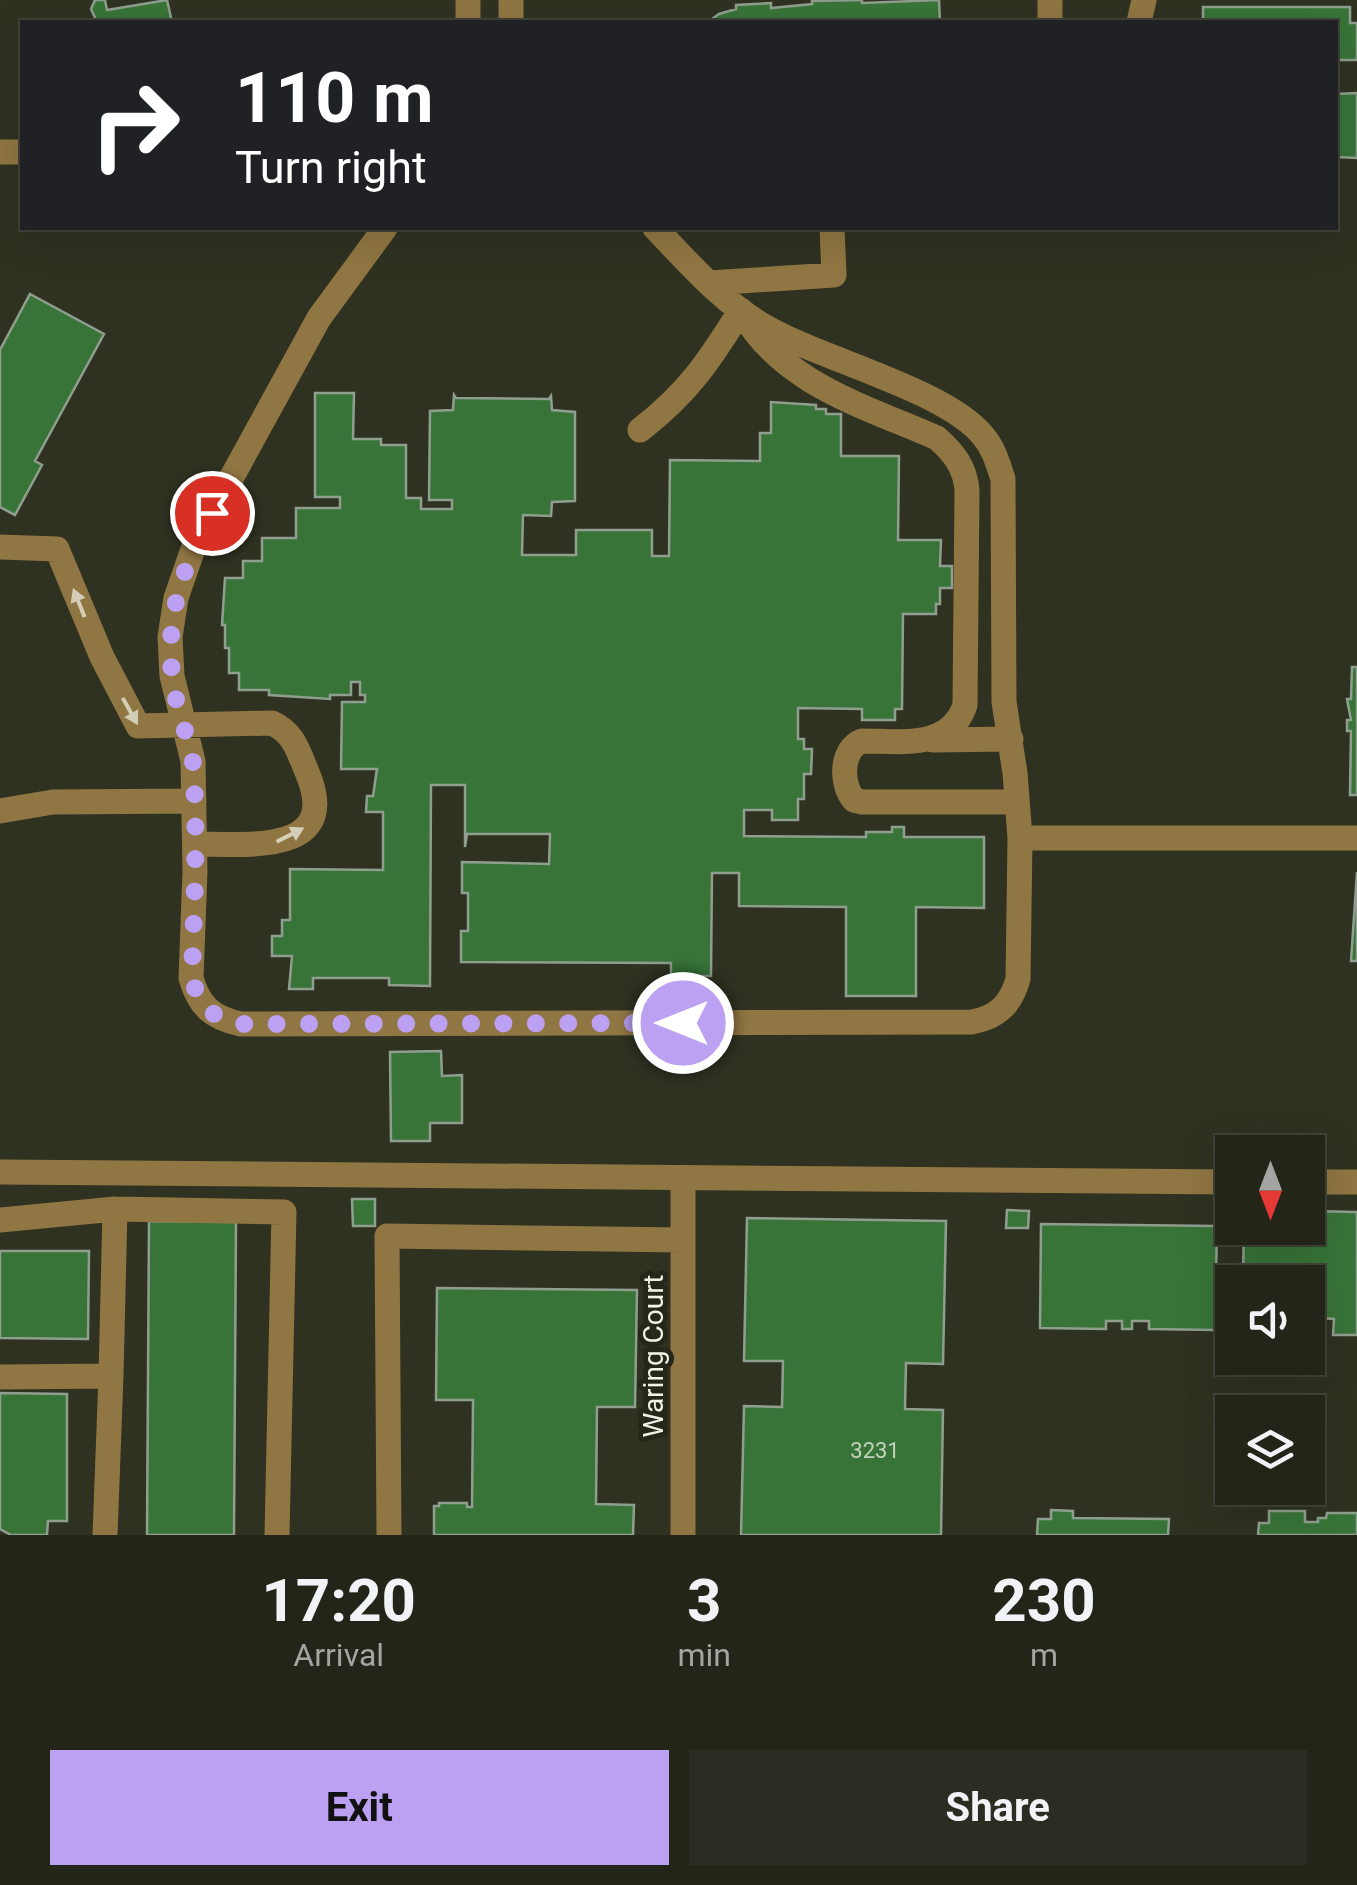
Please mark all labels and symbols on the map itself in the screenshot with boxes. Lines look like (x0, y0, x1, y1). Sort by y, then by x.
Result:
pin (170, 471, 255, 556)
one-way arrow (71, 588, 87, 618)
one-way arrow (121, 697, 139, 725)
one-way arrow (275, 827, 304, 844)
position arrow (631, 971, 735, 1075)
north arrow (1215, 1135, 1325, 1245)
street label: Waring Court (637, 1274, 670, 1438)
house number: 3231 (850, 1438, 900, 1463)

